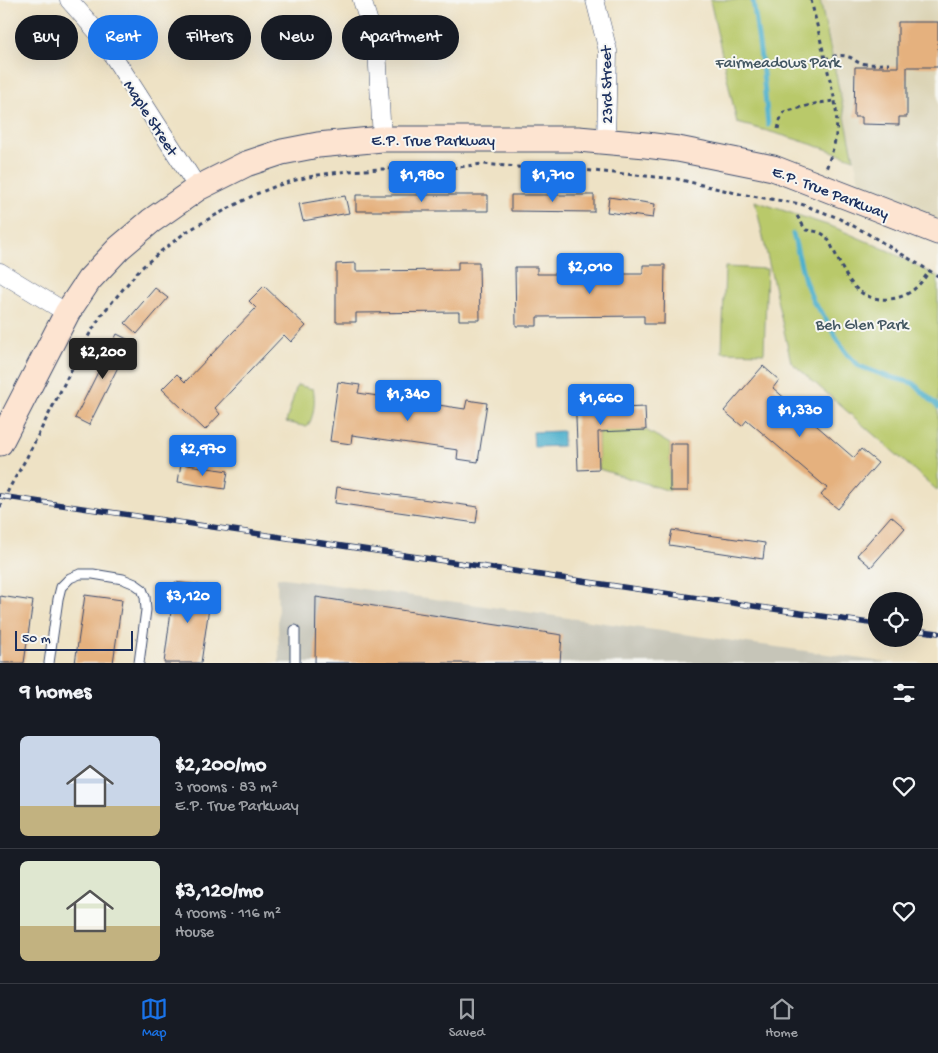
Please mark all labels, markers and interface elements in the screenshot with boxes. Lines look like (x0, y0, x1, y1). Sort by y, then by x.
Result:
chip: Buy (15, 15, 78, 60)
chip: Rent (88, 15, 158, 60)
chip: Filters (168, 15, 251, 60)
chip: New (261, 15, 332, 60)
chip: Apartment (342, 15, 459, 60)
street label: 23rd Street (598, 44, 619, 124)
park label: Fairmeadows Park (715, 55, 842, 74)
street label: Maple Street (118, 78, 181, 161)
street label: E.P. True Parkway (371, 133, 495, 152)
pin: $1,980 (381, 160, 463, 203)
pin: $1,710 (512, 160, 594, 203)
street label: E.P. True Parkway (769, 163, 891, 225)
text: $1,980 (400, 167, 444, 186)
text: $1,710 (532, 167, 574, 186)
pin: $2,010 (549, 252, 631, 295)
text: $2,010 (568, 259, 612, 278)
park label: Beh Glen Park (815, 317, 910, 336)
pin: $2,200 (62, 338, 144, 380)
text: $2,200 (80, 344, 126, 363)
pin: $1,340 (367, 380, 449, 422)
pin: $1,660 (560, 384, 642, 426)
text: $1,340 (386, 386, 430, 405)
text: $1,660 (579, 390, 623, 409)
pin: $1,330 (759, 396, 841, 438)
text: $1,330 (778, 402, 822, 421)
pin: $2,970 (162, 434, 244, 477)
text: $2,970 (180, 441, 226, 460)
pin: $3,120 (147, 582, 229, 624)
text: $3,120 (166, 588, 210, 607)
map controls (868, 592, 923, 647)
button: locate (868, 592, 923, 647)
scale bar (15, 628, 132, 651)
text: 50 m (22, 631, 51, 648)
icon: filters (890, 679, 918, 707)
text: 9 homes (20, 681, 91, 706)
text: $2,200/mo (175, 754, 266, 779)
icon: home (60, 756, 120, 816)
icon: heart (890, 772, 918, 800)
text: 3 rooms · 83 m² (175, 779, 278, 798)
text: E.P. True Parkway (175, 798, 299, 817)
text: $3,120/mo (175, 880, 263, 905)
icon: home (60, 881, 120, 941)
icon: heart (890, 897, 918, 925)
text: 4 rooms · 116 m² (175, 905, 281, 924)
text: House (175, 924, 214, 943)
tab: Map (140, 995, 168, 1042)
tab: Saved (449, 995, 485, 1042)
tab: Home (765, 995, 798, 1042)

